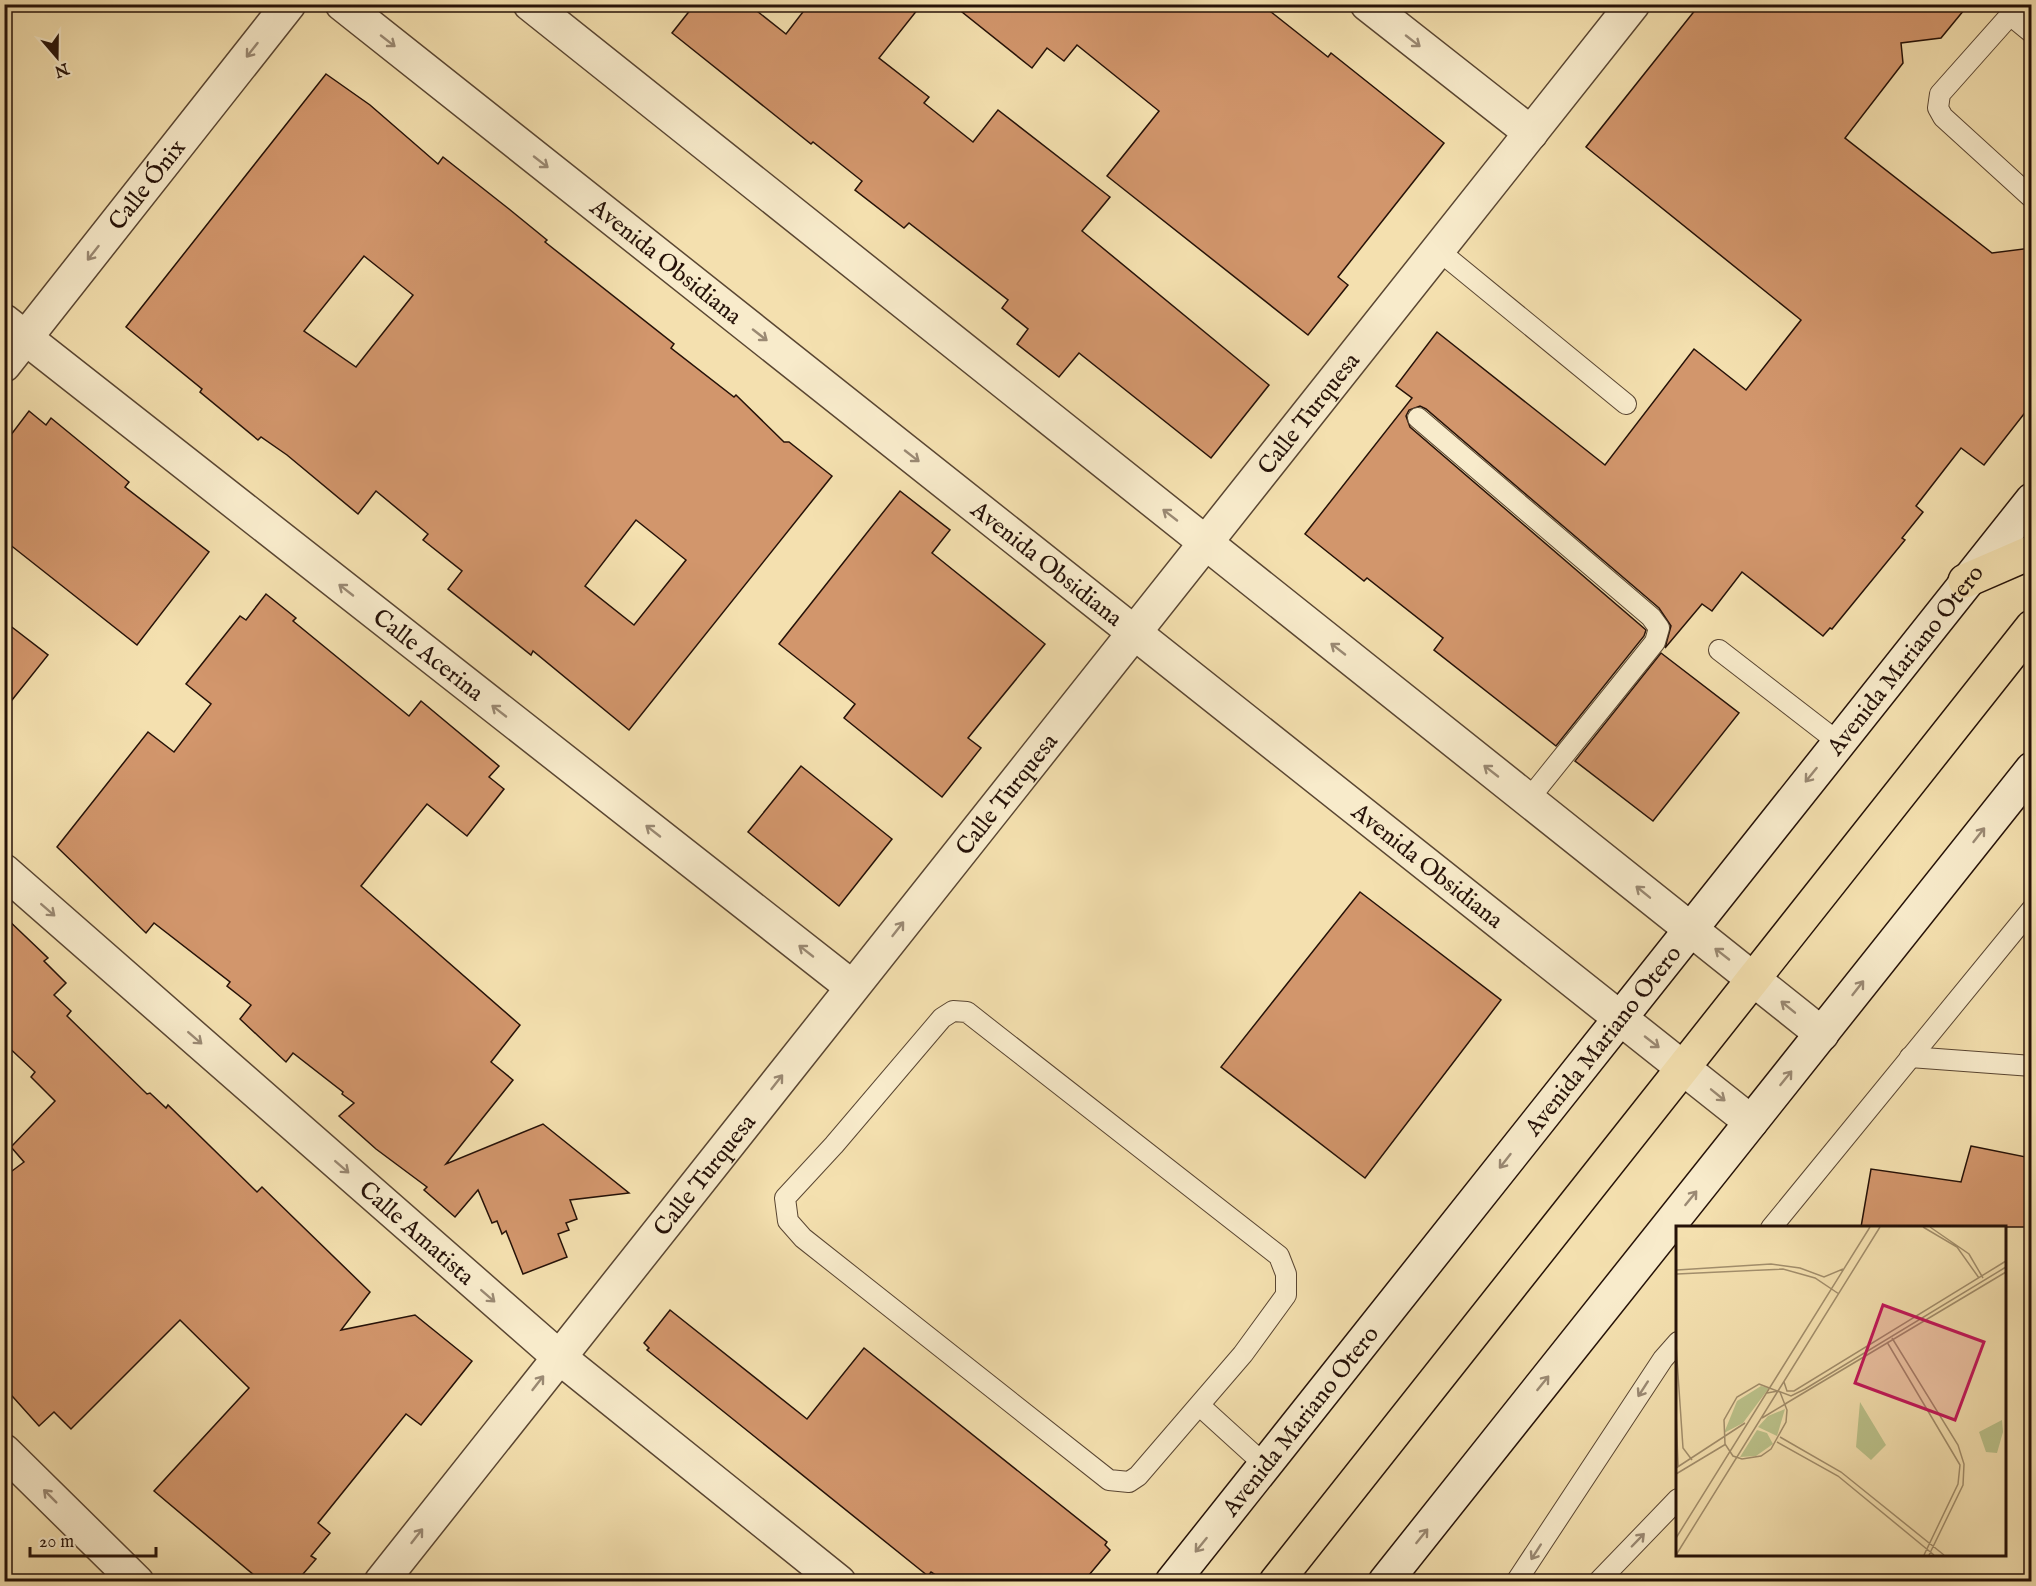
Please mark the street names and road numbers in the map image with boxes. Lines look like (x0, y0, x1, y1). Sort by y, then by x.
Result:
street label: Calle Ónix (102, 133, 193, 237)
street label: Avenida Obsidiana (582, 192, 748, 333)
street label: Calle Turquesa (1251, 346, 1368, 482)
street label: Avenida Obsidiana (963, 494, 1129, 635)
street label: Avenida Mariano Otero (1820, 559, 1992, 763)
street label: Calle Acerina (366, 603, 490, 709)
street label: Calle Turquesa (949, 727, 1066, 862)
street label: Avenida Obsidiana (1344, 796, 1509, 937)
street label: Avenida Mariano Otero (1518, 939, 1689, 1144)
street label: Calle Turquesa (647, 1108, 764, 1243)
street label: Calle Amatista (352, 1175, 481, 1293)
street label: Avenida Mariano Otero (1215, 1320, 1387, 1524)

